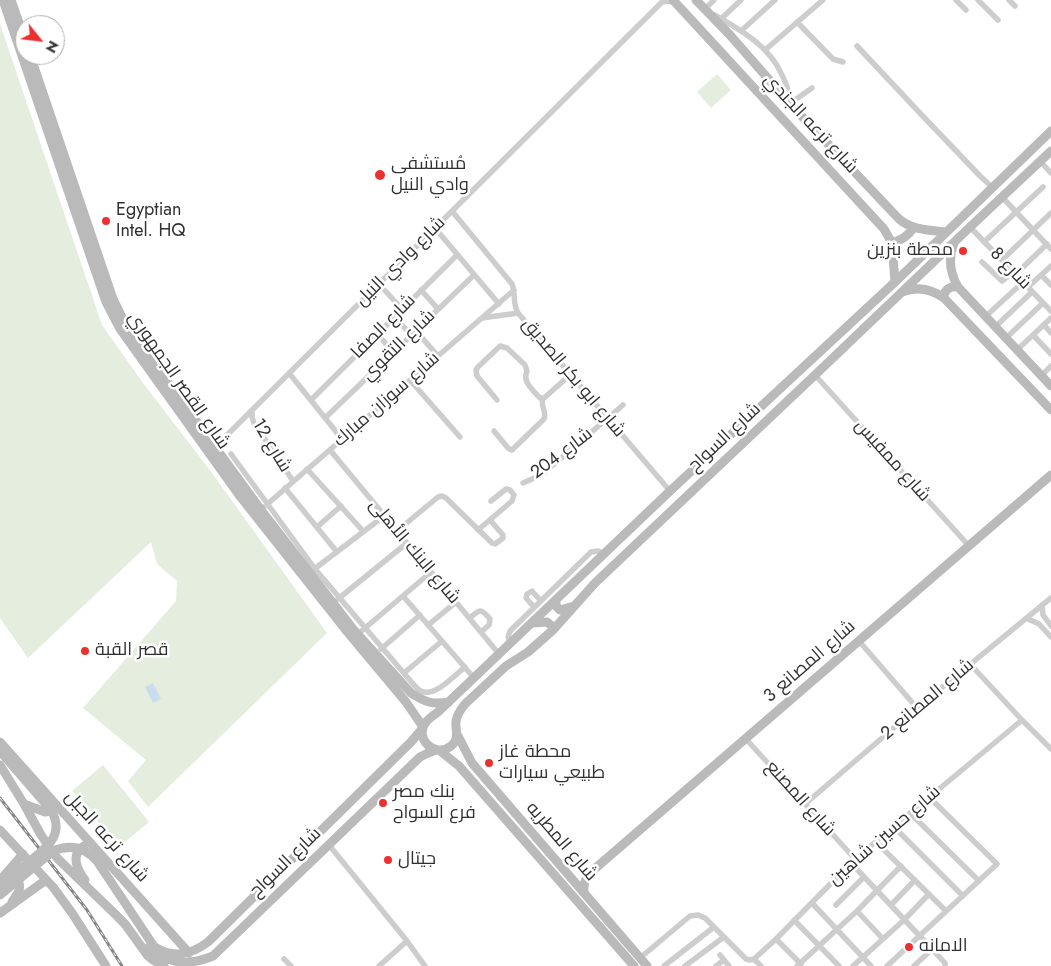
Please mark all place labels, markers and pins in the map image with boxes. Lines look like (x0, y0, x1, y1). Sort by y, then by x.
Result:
place label: مُستشفى وادي النيل (391, 154, 469, 196)
marker: مُستشفى وادي النيل (373, 168, 387, 182)
place label: Egyptian Intel. HQ (116, 200, 185, 242)
marker: Egyptian Intel. HQ (100, 215, 112, 227)
place label: محطة بنزين (867, 240, 953, 262)
marker: محطة بنزين (957, 245, 969, 257)
place label: قصر القبة (95, 640, 168, 662)
marker: قصر القبة (79, 645, 91, 657)
place label: محطة غاز طبيعي سيارات (499, 742, 605, 784)
marker: محطة غاز طبيعي سيارات (483, 757, 495, 769)
place label: بنك مصر فرع السواح (393, 782, 476, 824)
marker: بنك مصر فرع السواح (377, 797, 389, 809)
place label: جيتال (398, 849, 436, 871)
marker: جيتال (382, 854, 394, 866)
place label: الامانه (919, 936, 968, 958)
marker: الامانه (903, 941, 915, 953)

